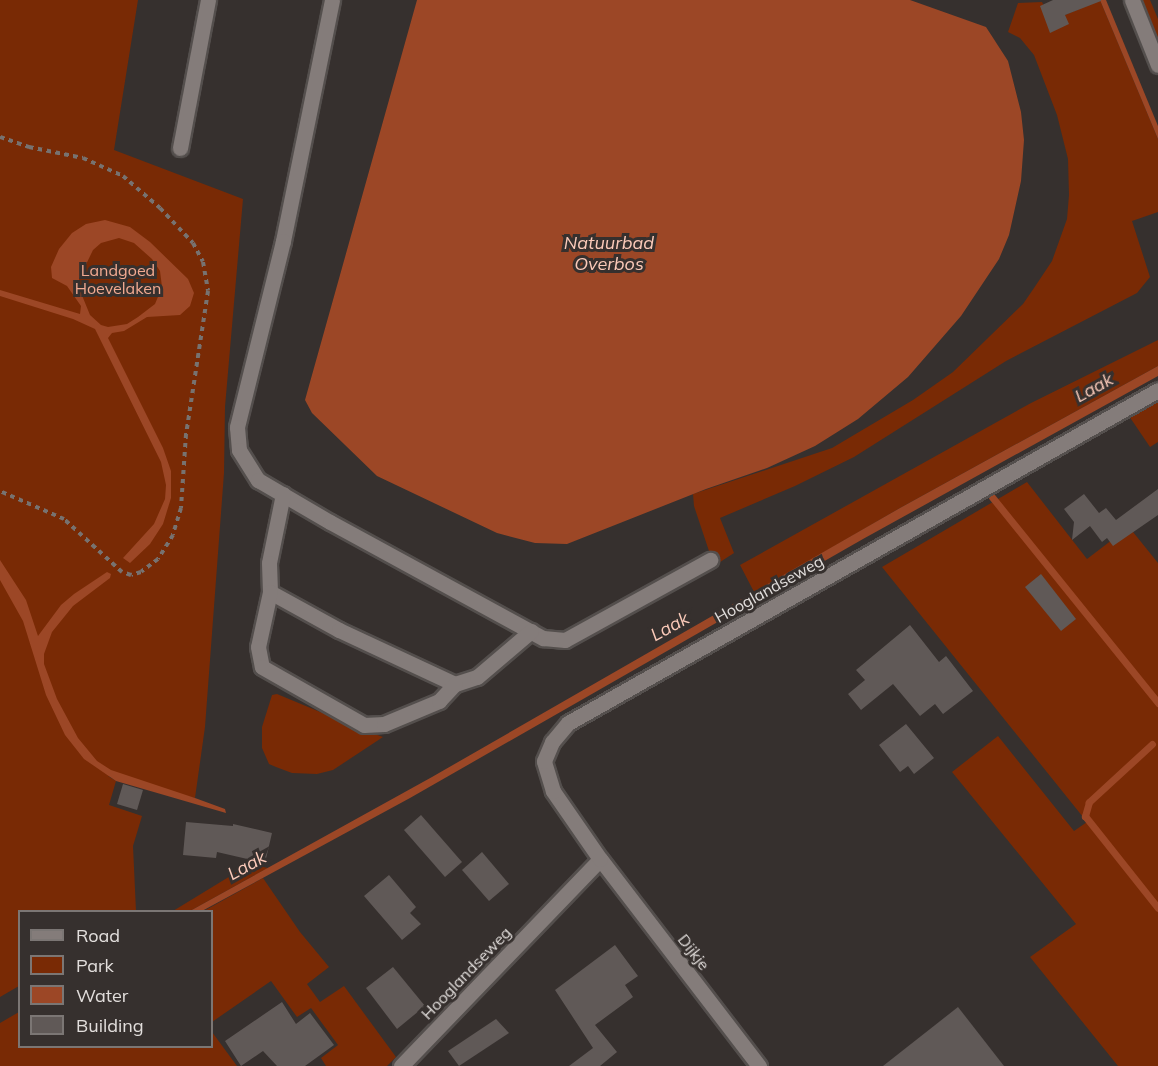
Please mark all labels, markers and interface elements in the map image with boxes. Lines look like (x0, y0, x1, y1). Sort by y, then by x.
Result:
water label: Natuurbad Overbos (564, 233, 654, 276)
park label: Landgoed Hoevelaken (75, 260, 161, 298)
water label: Laak (1071, 369, 1117, 407)
street label: Hooglandseweg (711, 551, 827, 627)
water label: Laak (647, 608, 693, 646)
water label: Laak (224, 847, 270, 885)
legend (18, 910, 213, 1048)
street label: Hooglandseweg (417, 923, 515, 1023)
text: Road (76, 924, 120, 947)
street label: Dijkje (674, 930, 714, 974)
text: Park (76, 954, 114, 977)
text: Water (76, 984, 128, 1007)
text: Building (76, 1014, 144, 1037)

